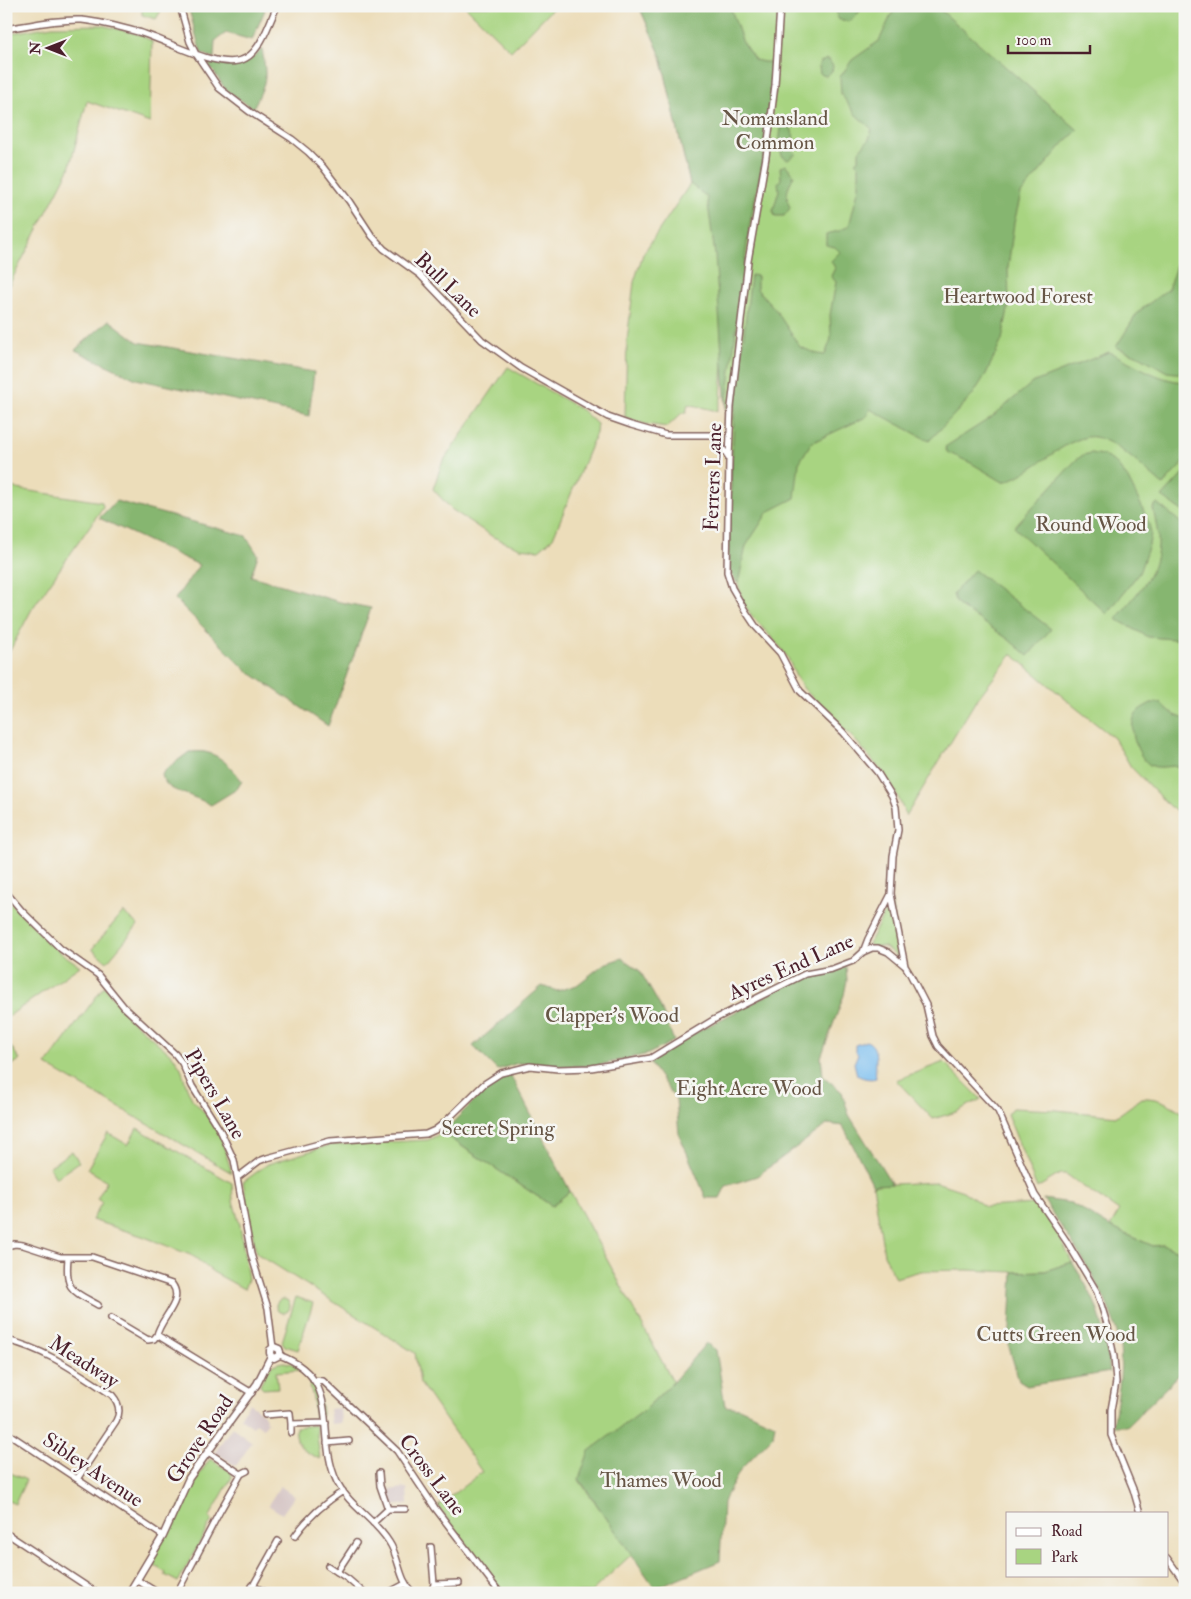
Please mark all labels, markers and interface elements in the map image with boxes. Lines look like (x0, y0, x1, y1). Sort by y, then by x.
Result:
north arrow (22, 22, 72, 72)
scale bar (1008, 22, 1091, 54)
text: 100 m (1016, 31, 1052, 50)
text: N (27, 41, 44, 55)
park label: Nomansland Common (722, 105, 829, 156)
street label: Bull Lane (409, 246, 487, 324)
park label: Heartwood Forest (943, 283, 1093, 310)
street label: Ferrers Lane (698, 422, 728, 532)
park label: Round Wood (1035, 511, 1147, 538)
street label: Ayres End Lane (723, 927, 858, 1007)
park label: Clapper's Wood (545, 1002, 680, 1029)
street label: Pipers Lane (178, 1044, 252, 1144)
park label: Eight Acre Wood (676, 1075, 823, 1102)
park label: Secret Spring (441, 1115, 555, 1142)
park label: Cutts Green Wood (976, 1321, 1136, 1348)
street label: Meadway (44, 1329, 125, 1395)
street label: Grove Road (160, 1389, 240, 1489)
street label: Sibley Avenue (37, 1426, 149, 1514)
street label: Cross Lane (393, 1429, 472, 1521)
park label: Thames Wood (600, 1467, 723, 1494)
legend (1006, 1512, 1168, 1576)
text: Road (1051, 1522, 1083, 1541)
text: Park (1051, 1548, 1078, 1567)

